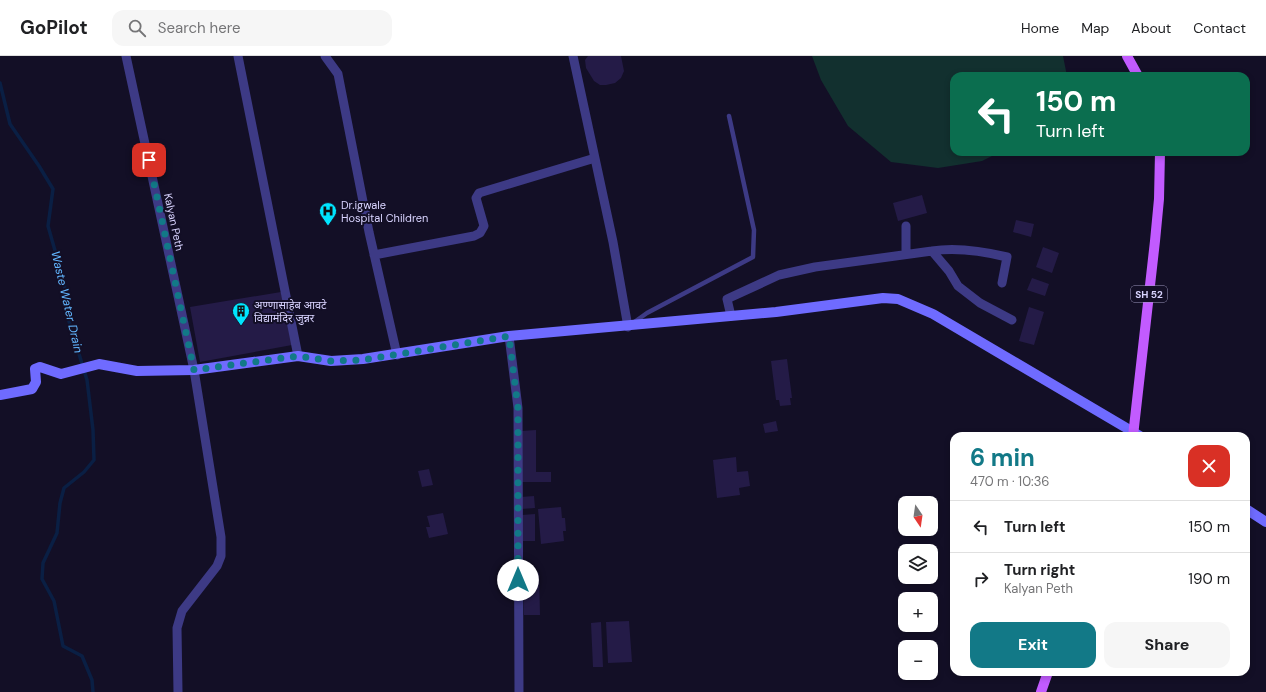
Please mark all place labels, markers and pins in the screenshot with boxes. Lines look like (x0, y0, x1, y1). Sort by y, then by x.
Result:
pin (132, 143, 166, 177)
place label: Dr.igwale Hospital Children (341, 198, 428, 225)
hospital icon: Dr.igwale Hospital Children (318, 201, 338, 226)
place label: अण्णासाहेब आवटे विद्यामंदिर जुन्नर (254, 298, 327, 325)
building icon: अण्णासाहेब आवटे विद्यामंदिर जुन्नर (231, 301, 251, 326)

